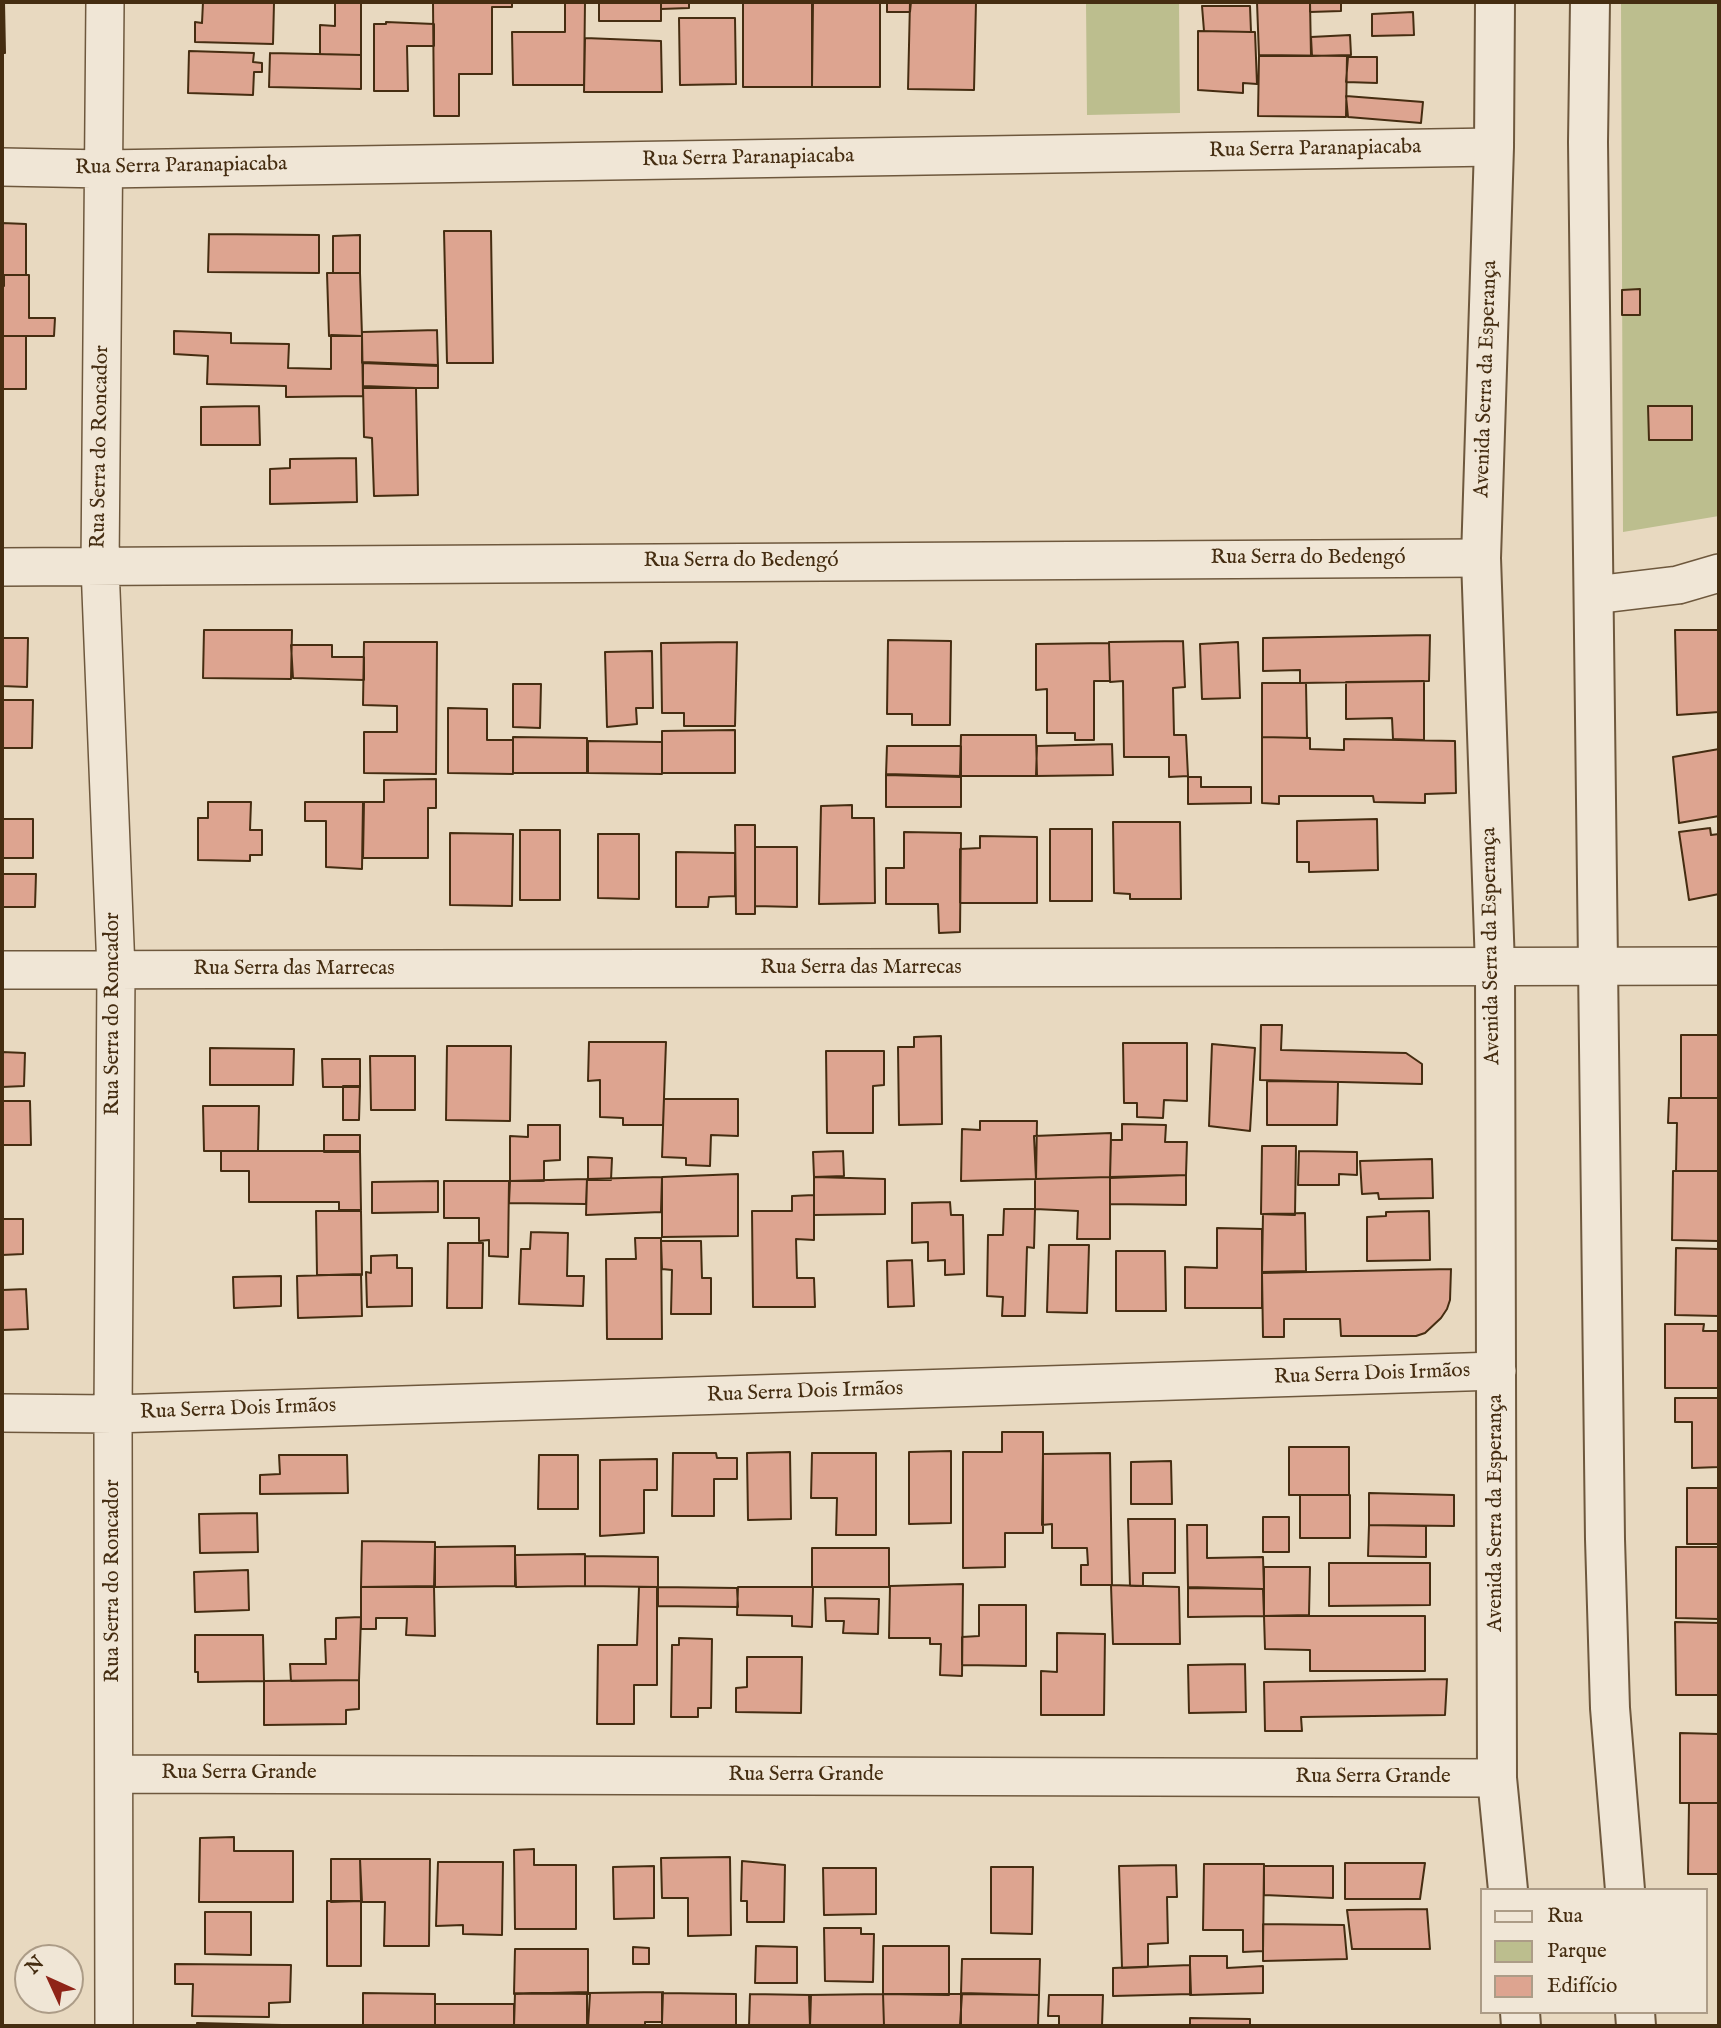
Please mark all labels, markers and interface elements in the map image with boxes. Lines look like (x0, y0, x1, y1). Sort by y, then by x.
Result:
street label: Rua Serra Paranapiacaba (1209, 136, 1421, 164)
street label: Rua Serra Paranapiacaba (642, 145, 854, 173)
street label: Rua Serra Paranapiacaba (75, 153, 287, 181)
street label: Avenida Serra da Esperança (1470, 260, 1504, 498)
street label: Rua Serra do Roncador (87, 345, 115, 549)
street label: Rua Serra do Bedengó (1210, 546, 1406, 572)
street label: Rua Serra do Bedengó (643, 549, 839, 575)
street label: Avenida Serra da Esperança (1477, 827, 1507, 1065)
street label: Rua Serra do Roncador (101, 912, 127, 1116)
street label: Rua Serra das Marrecas (760, 956, 962, 982)
street label: Rua Serra das Marrecas (193, 957, 395, 983)
street label: Rua Serra Dois Irmãos (1273, 1359, 1471, 1391)
street label: Rua Serra Dois Irmãos (706, 1377, 904, 1409)
street label: Rua Serra Dois Irmãos (139, 1394, 337, 1426)
street label: Avenida Serra da Esperança (1484, 1394, 1510, 1632)
street label: Rua Serra do Roncador (101, 1479, 127, 1683)
street label: Rua Serra Grande (161, 1761, 317, 1787)
street label: Rua Serra Grande (728, 1763, 884, 1789)
street label: Rua Serra Grande (1295, 1765, 1451, 1791)
legend (1480, 1888, 1707, 2014)
text: Rua (1547, 1903, 1583, 1930)
text: Parque (1547, 1938, 1607, 1965)
north arrow (14, 1944, 84, 2014)
text: N (21, 1951, 50, 1980)
text: Edifício (1547, 1973, 1617, 2000)

